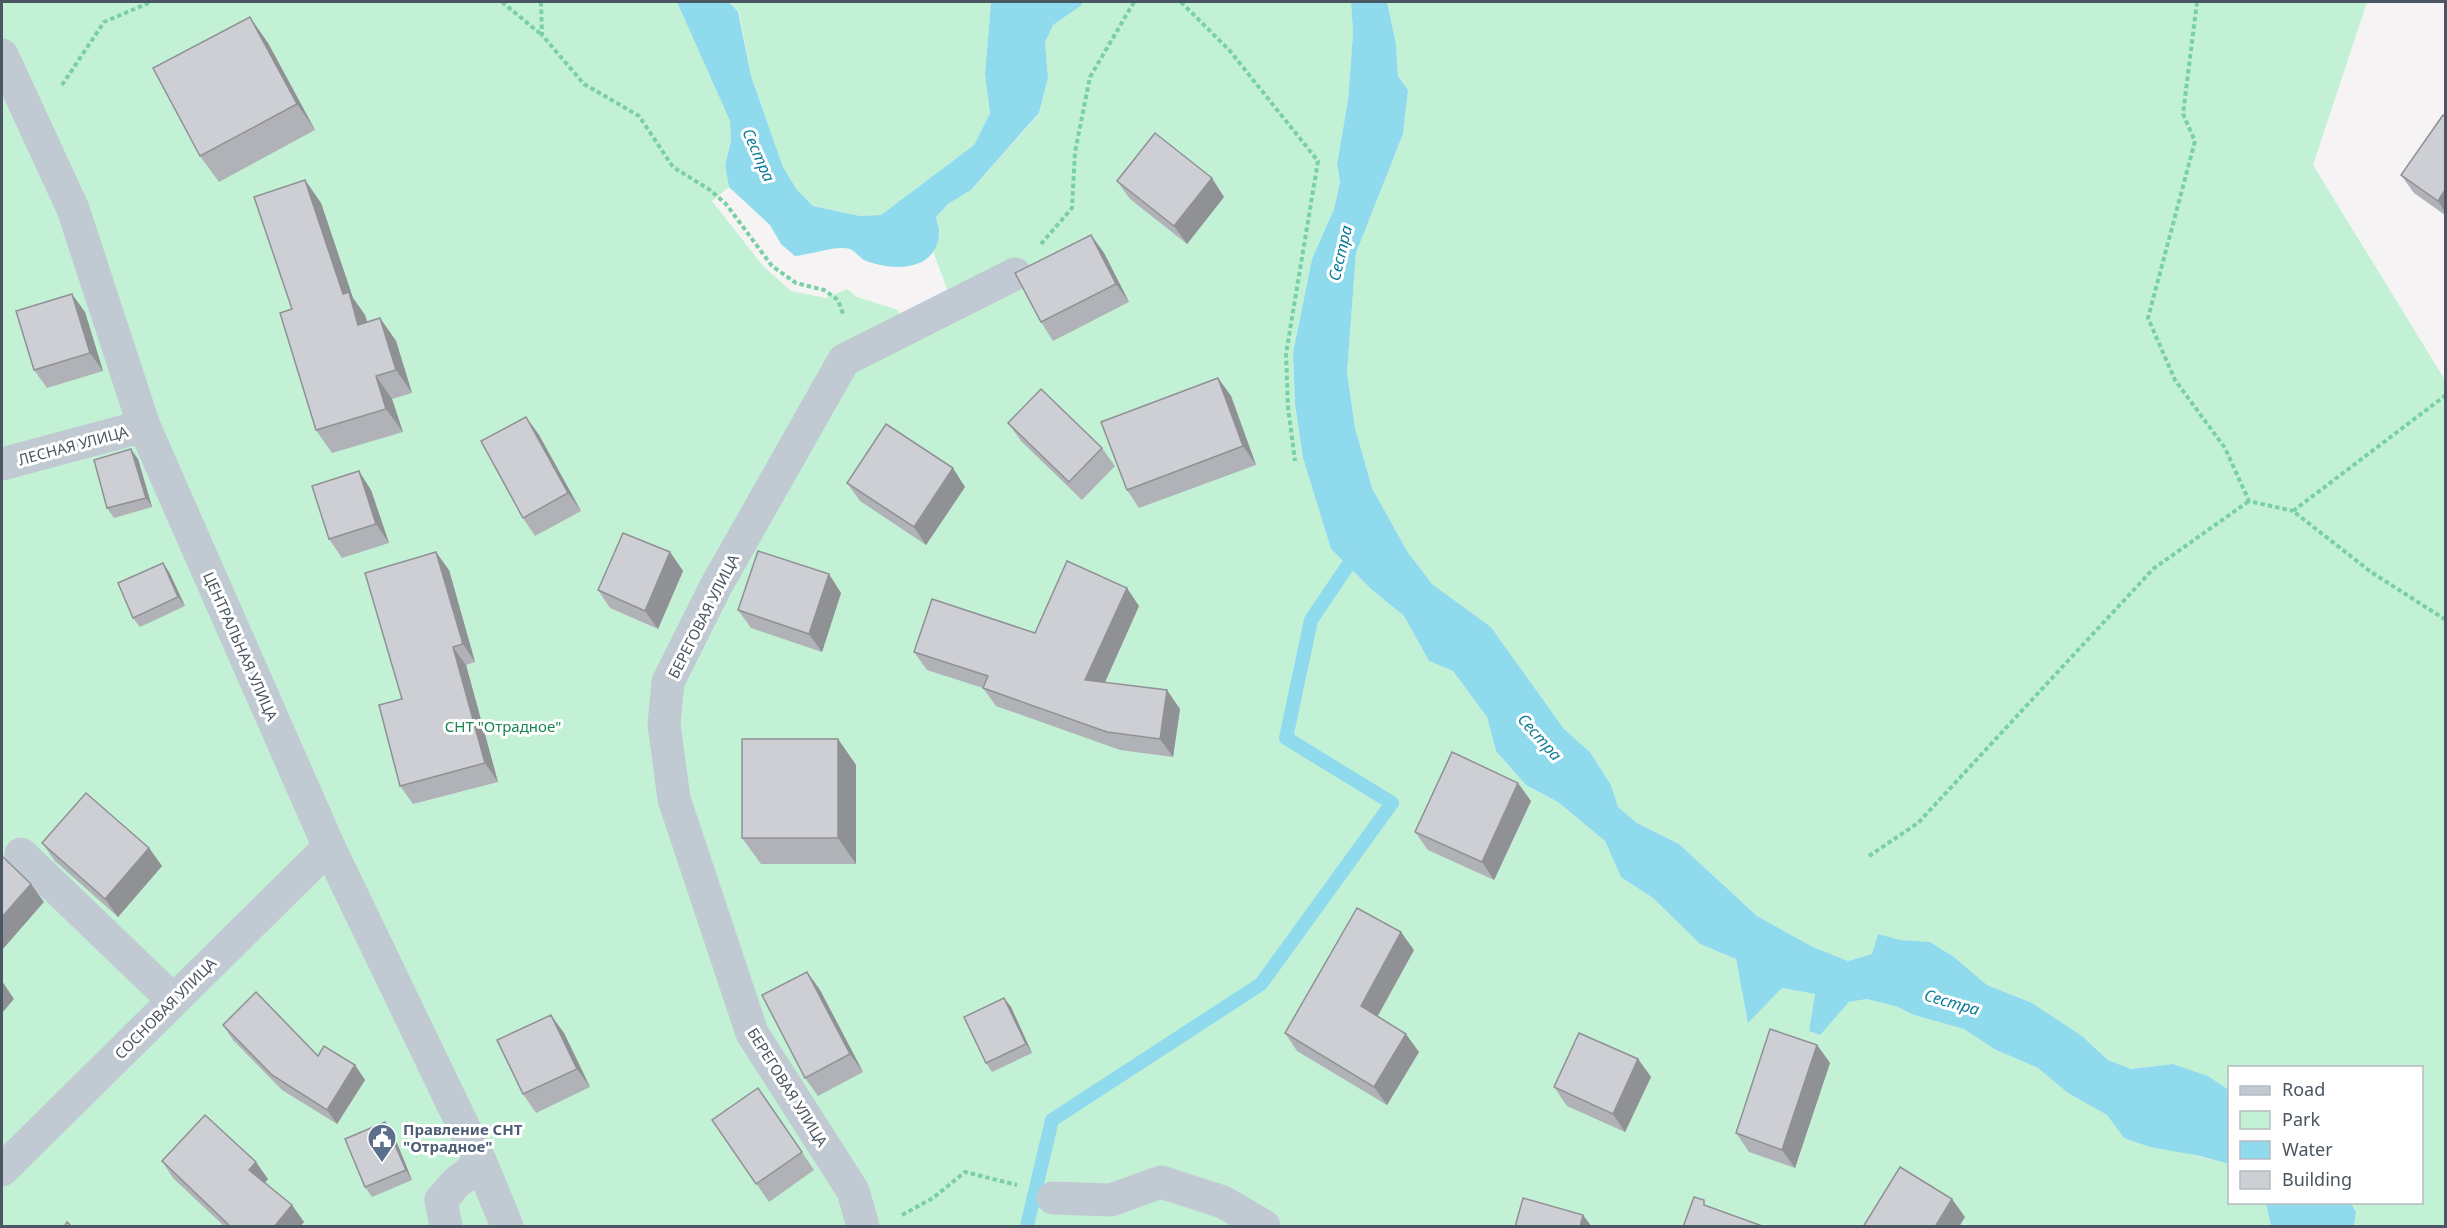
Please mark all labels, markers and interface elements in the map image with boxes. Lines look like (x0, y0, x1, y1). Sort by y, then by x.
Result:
water label: Сестра (738, 125, 780, 185)
water label: Сестра (1323, 223, 1357, 283)
street label: ЛЕСНАЯ УЛИЦА (16, 421, 131, 469)
street label: БЕРЕГОВАЯ УЛИЦА (663, 550, 743, 682)
street label: ЦЕНТРАЛЬНАЯ УЛИЦА (199, 568, 283, 724)
water label: Сестра (1513, 709, 1567, 765)
park label: СНТ "Отрадное" (445, 716, 561, 736)
street label: СОСНОВАЯ УЛИЦА (110, 953, 220, 1063)
water label: Сестра (1922, 984, 1982, 1020)
street label: БЕРЕГОВАЯ УЛИЦА (743, 1024, 833, 1151)
legend (2228, 1066, 2423, 1204)
text: Road (2282, 1077, 2325, 1101)
text: Park (2282, 1107, 2320, 1131)
place label: Правление СНТ "Отрадное" (403, 1119, 523, 1156)
public building icon: Правление СНТ "Отрадное" (366, 1122, 398, 1164)
text: Water (2282, 1137, 2333, 1161)
text: Building (2282, 1167, 2352, 1191)

